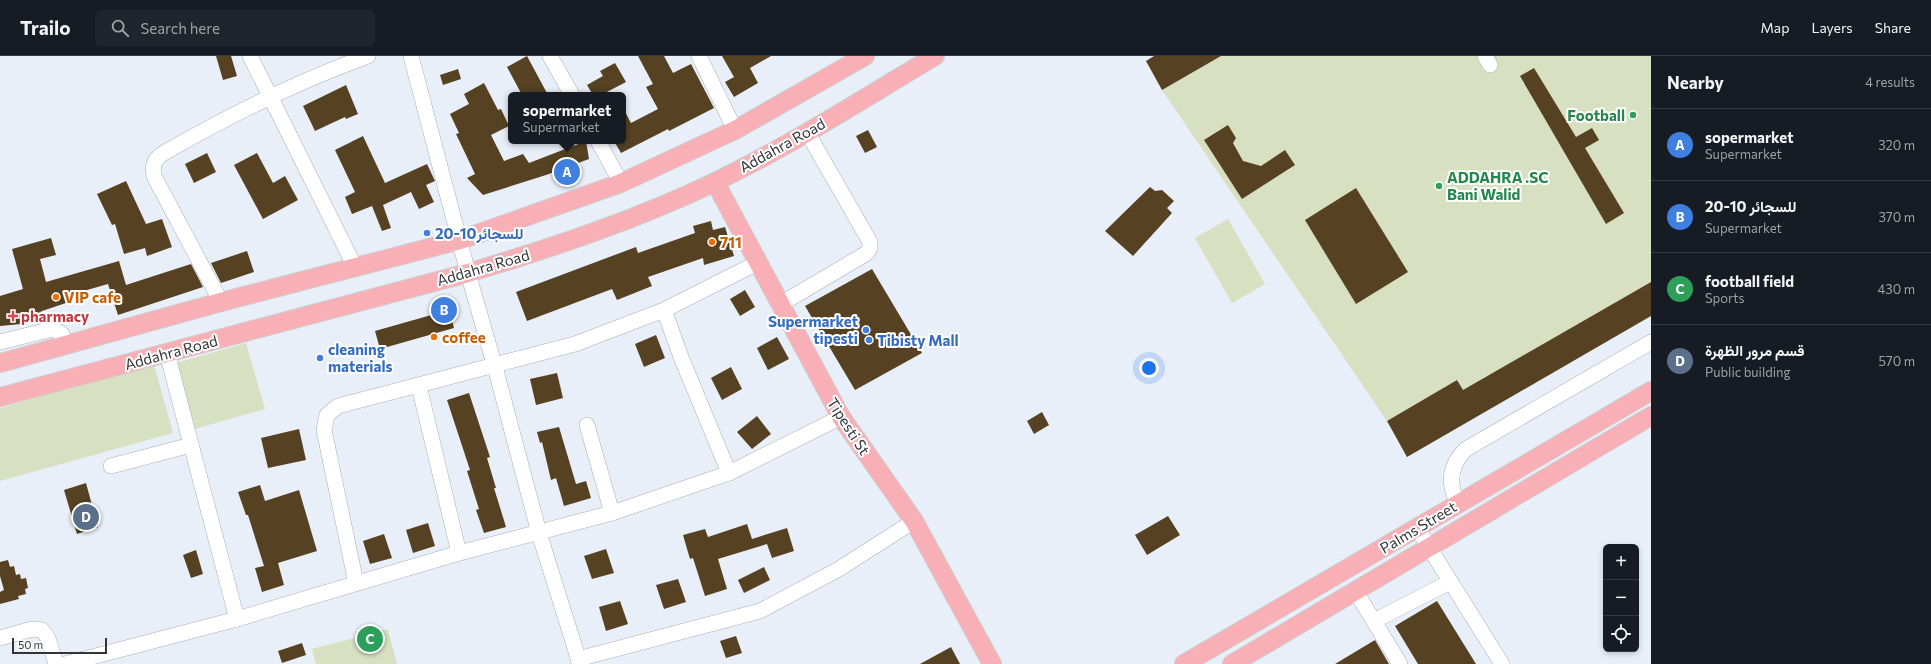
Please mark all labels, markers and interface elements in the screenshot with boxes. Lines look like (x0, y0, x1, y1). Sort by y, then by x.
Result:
search box (95, 10, 375, 46)
text: Trailo (20, 16, 71, 39)
icon: search (109, 17, 131, 39)
text: Search here (141, 19, 220, 37)
text: Map (1761, 19, 1789, 36)
text: Layers (1811, 19, 1853, 36)
text: Share (1875, 19, 1911, 36)
text: Nearby (1667, 72, 1724, 93)
text: 4 results (1865, 74, 1915, 90)
popup (508, 92, 626, 144)
text: sopermarket (523, 101, 611, 119)
place label: Football (1567, 106, 1625, 124)
marker: Football (1628, 110, 1638, 120)
street label: Addahra Road (736, 114, 828, 176)
text: Supermarket (523, 119, 600, 135)
text: sopermarket (1705, 128, 1794, 146)
text: A (1675, 137, 1685, 153)
text: 320 m (1878, 137, 1915, 153)
text: Supermarket (1705, 146, 1782, 162)
pin: A (554, 157, 580, 187)
place label: ADDAHRA .SC Bani Walid (1447, 168, 1549, 203)
marker: ADDAHRA .SC Bani Walid (1434, 181, 1444, 191)
text: 20-10 للسجائر (1705, 197, 1796, 215)
text: B (1676, 209, 1684, 225)
text: 370 m (1878, 209, 1915, 225)
text: Supermarket (1705, 220, 1782, 236)
place label: 20-10للسجائر (435, 224, 524, 243)
marker: 20-10للسجائر (422, 228, 432, 238)
place label: 711 (720, 233, 742, 251)
marker: 711 (707, 237, 717, 247)
street label: Addahra Road (435, 245, 531, 289)
text: football field (1705, 272, 1794, 290)
text: C (1676, 281, 1684, 297)
text: 430 m (1877, 281, 1915, 297)
place label: VIP cafe (64, 288, 121, 306)
text: Sports (1705, 290, 1745, 306)
marker: VIP cafe (51, 292, 61, 302)
pin: B (431, 295, 457, 325)
place label: pharmacy (21, 307, 90, 325)
marker: pharmacy (8, 311, 18, 321)
place label: Supermarket tipesti (768, 312, 858, 347)
marker: Supermarket tipesti (861, 325, 871, 335)
place label: coffee (442, 328, 486, 346)
street label: Addahra Road (123, 331, 219, 373)
place label: Tibisty Mall (877, 331, 959, 349)
marker: coffee (429, 332, 439, 342)
marker: Tibisty Mall (864, 335, 874, 345)
place label: cleaning materials (328, 340, 393, 375)
text: قسم مرور الظهرة (1705, 341, 1804, 359)
marker: cleaning materials (315, 353, 325, 363)
text: D (1675, 353, 1685, 369)
text: 570 m (1878, 353, 1915, 369)
your location (1139, 358, 1159, 378)
text: Public building (1705, 364, 1791, 380)
street label: Tipesti St (824, 394, 874, 458)
street label: Palms Street (1376, 497, 1460, 557)
pin: D (73, 502, 99, 532)
map controls (1603, 544, 1639, 652)
button: + (1603, 544, 1639, 580)
button: − (1603, 580, 1639, 616)
button: locate (1603, 616, 1639, 652)
pin: C (357, 624, 383, 654)
scale bar (12, 636, 107, 655)
text: 50 m (18, 638, 43, 651)

